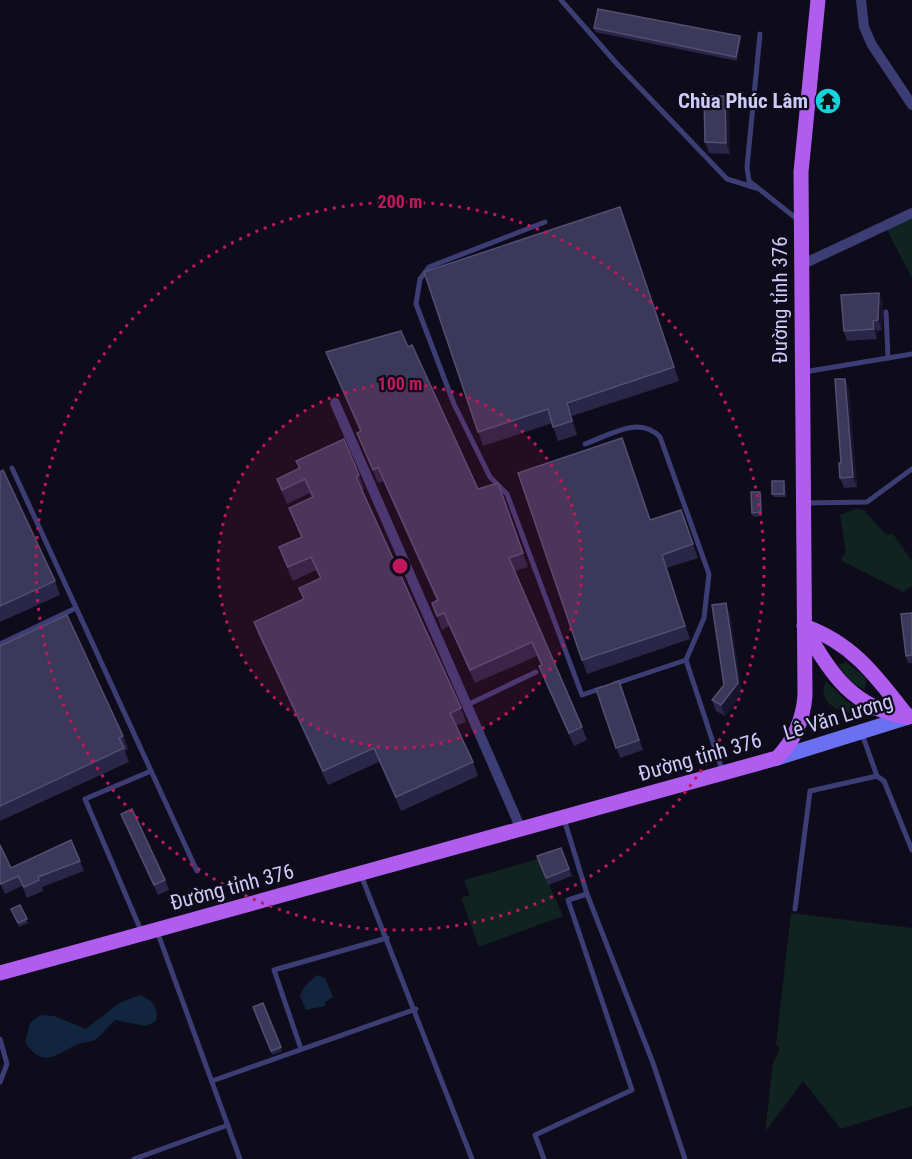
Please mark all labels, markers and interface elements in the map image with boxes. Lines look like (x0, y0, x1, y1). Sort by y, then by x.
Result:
temple icon: Chùa Phúc Lâm (813, 86, 843, 116)
place label: Chùa Phúc Lâm (678, 89, 808, 113)
text: 200 m (378, 191, 422, 212)
street label: Đường tỉnh 376 (768, 236, 792, 364)
text: 100 m (378, 373, 422, 394)
centre of rings (390, 556, 410, 576)
street label: Lê Văn Lương (780, 689, 896, 745)
street label: Đường tỉnh 376 (636, 728, 764, 786)
street label: Đường tỉnh 376 (167, 859, 297, 915)

